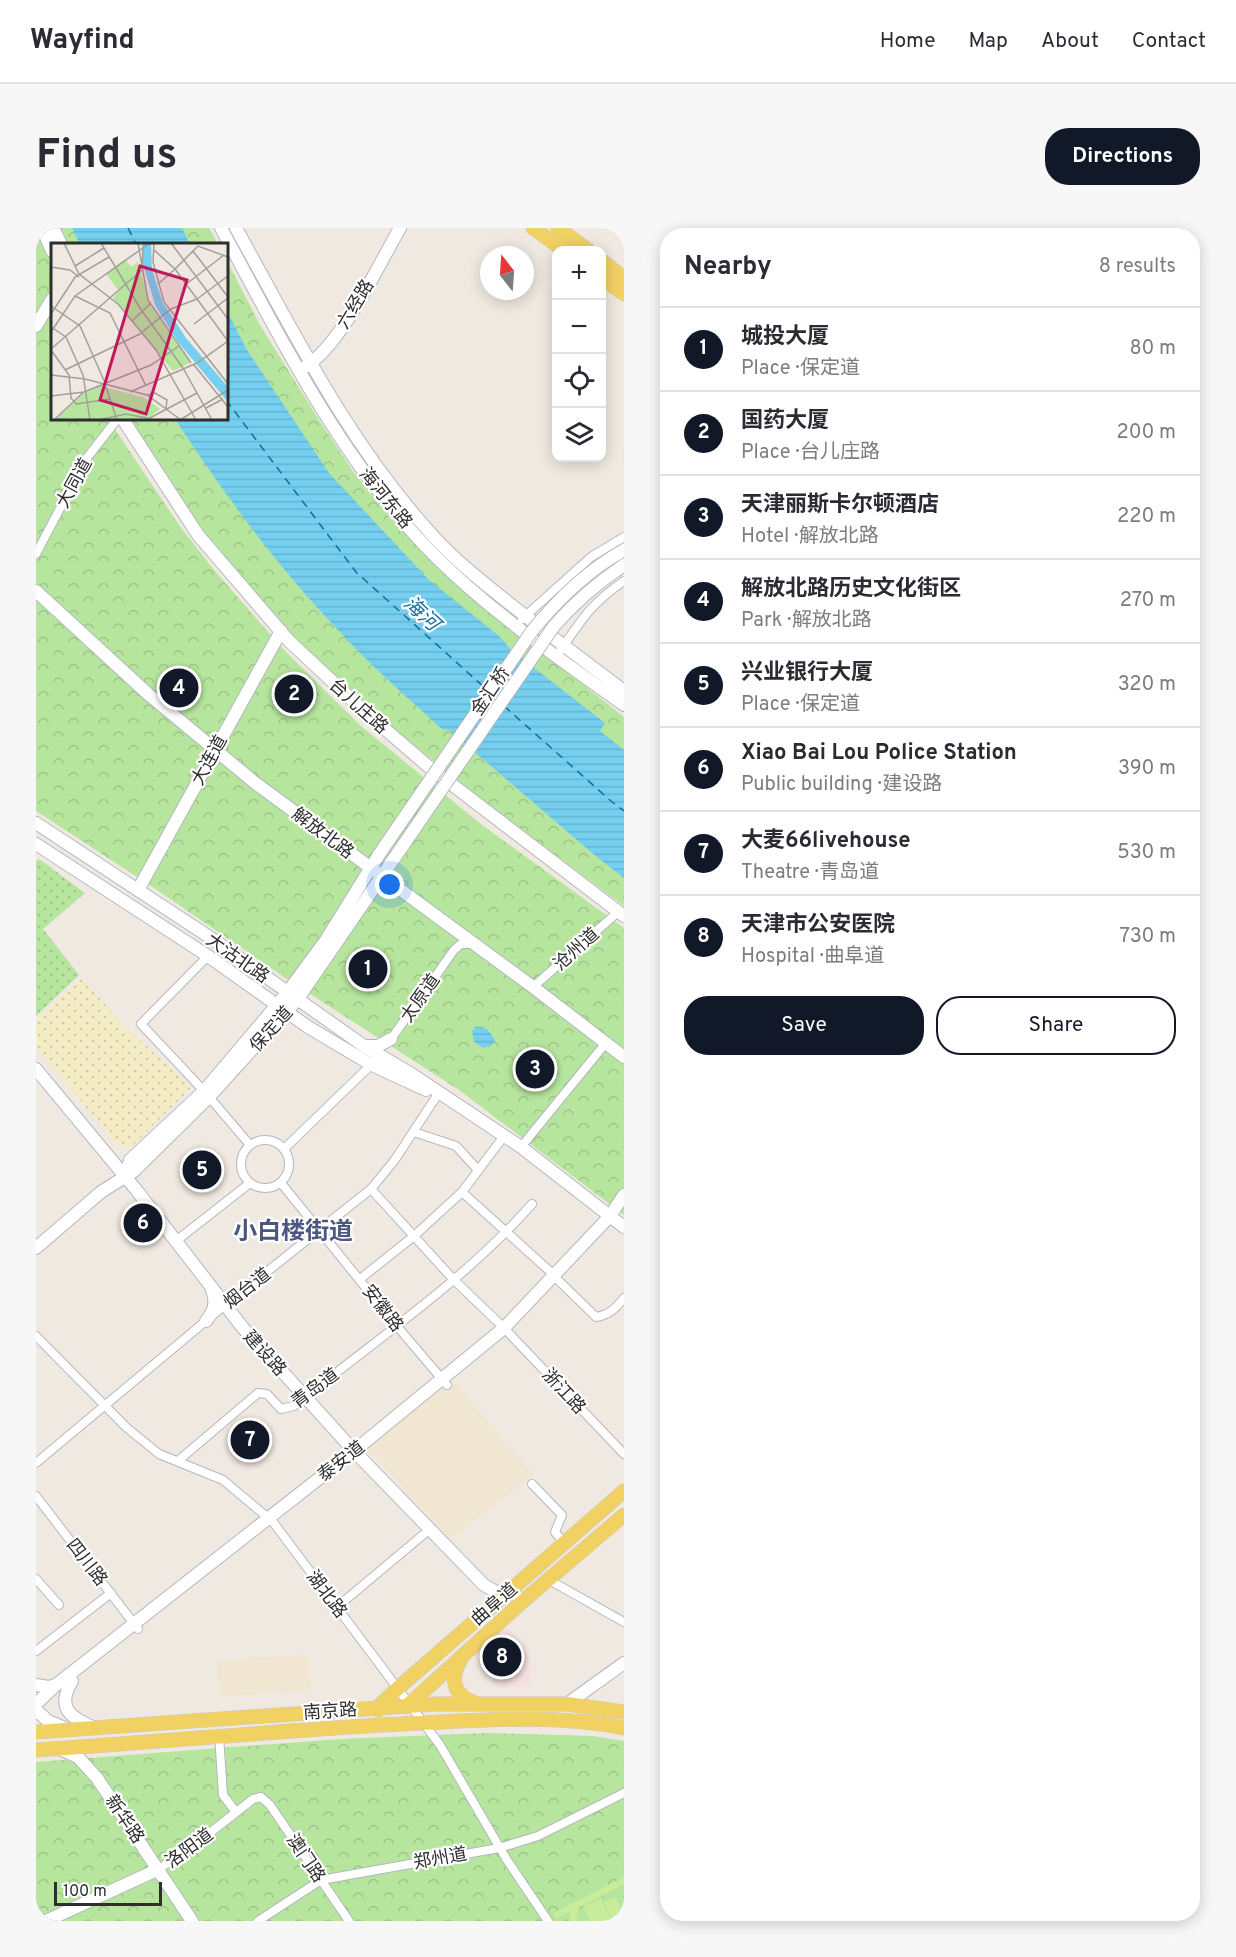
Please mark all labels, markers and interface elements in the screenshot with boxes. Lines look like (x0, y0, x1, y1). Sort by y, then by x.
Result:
text: Wayfind (30, 23, 135, 59)
text: Home (880, 28, 936, 55)
text: Map (969, 28, 1008, 55)
text: About (1041, 28, 1099, 55)
text: Contact (1132, 28, 1206, 55)
button: Directions (1045, 128, 1200, 185)
text: Find us (36, 130, 177, 183)
inset map (51, 243, 228, 420)
north arrow (480, 246, 534, 300)
map controls (552, 246, 606, 462)
button: + (552, 246, 606, 300)
text: Nearby (684, 251, 772, 284)
text: 8 results (1099, 254, 1176, 280)
street label: 六经路 (333, 276, 380, 334)
button: − (552, 300, 606, 354)
text: 城投大厦 (741, 324, 829, 351)
text: 1 (700, 336, 708, 362)
text: 80 m (1130, 336, 1176, 362)
button: locate (552, 354, 606, 408)
text: Place · 保定道 (741, 356, 860, 382)
button: layers (552, 408, 606, 462)
text: 国药大厦 (741, 408, 829, 435)
text: 2 (697, 420, 710, 446)
text: 200 m (1117, 420, 1176, 446)
text: Place · 台儿庄路 (741, 440, 880, 466)
street label: 大同道 (52, 455, 98, 513)
street label: 海河东路 (353, 464, 416, 534)
text: 天津丽斯卡尔顿酒店 (741, 492, 939, 519)
text: 3 (698, 504, 710, 530)
text: 220 m (1117, 504, 1176, 530)
text: Hotel · 解放北路 (741, 524, 879, 550)
text: 解放北路历史文化街区 (741, 576, 961, 603)
text: 4 (697, 588, 710, 614)
text: 270 m (1120, 588, 1176, 614)
water label: 海河 (397, 591, 447, 640)
text: Park · 解放北路 (741, 608, 872, 634)
text: 兴业银行大厦 (741, 660, 873, 687)
street label: 金汇桥 (467, 663, 516, 721)
pin: 4 (160, 666, 198, 710)
pin: 2 (274, 672, 314, 716)
text: 5 (697, 672, 710, 698)
text: 320 m (1118, 672, 1176, 698)
street label: 台儿庄路 (324, 674, 392, 740)
text: Place · 保定道 (741, 692, 860, 718)
street label: 大连道 (187, 732, 233, 790)
text: Xiao Bai Lou Police Station (741, 740, 1017, 767)
text: 6 (697, 756, 710, 782)
text: 390 m (1118, 756, 1176, 782)
text: Public building · 建设路 (741, 772, 942, 798)
street label: 解放北路 (286, 803, 358, 865)
text: 大麦66livehouse (741, 828, 910, 855)
text: 7 (698, 840, 709, 866)
text: 530 m (1117, 840, 1176, 866)
text: Theatre · 青岛道 (741, 860, 879, 886)
your location (375, 870, 404, 899)
text: 天津市公安医院 (741, 912, 895, 939)
street label: 沧州道 (549, 924, 605, 977)
text: 8 (697, 924, 710, 950)
text: 730 m (1120, 924, 1176, 950)
street label: 大沽北路 (201, 929, 273, 989)
text: Hospital · 曲阜道 (741, 944, 884, 970)
pin: 1 (348, 946, 388, 992)
street label: 太原道 (396, 970, 446, 1028)
button: Save (684, 996, 924, 1055)
button: Share (936, 996, 1176, 1055)
street label: 保定道 (246, 1002, 299, 1058)
pin: 3 (516, 1046, 554, 1092)
pin: 5 (182, 1148, 222, 1192)
pin: 6 (124, 1200, 162, 1246)
district label: 小白楼街道 (233, 1218, 353, 1248)
street label: 烟台道 (220, 1263, 276, 1315)
street label: 安徽路 (356, 1281, 408, 1337)
street label: 建设路 (237, 1326, 290, 1382)
street label: 青岛道 (287, 1364, 344, 1415)
street label: 浙江路 (536, 1364, 590, 1420)
pin: 7 (230, 1418, 270, 1462)
street label: 泰安道 (314, 1436, 370, 1488)
street label: 四川路 (60, 1535, 112, 1591)
street label: 湖北路 (300, 1566, 351, 1623)
street label: 曲阜道 (467, 1579, 523, 1632)
pin: 8 (482, 1634, 522, 1680)
street label: 南京路 (302, 1699, 358, 1726)
street label: 新华路 (99, 1791, 148, 1849)
street label: 洛阳道 (161, 1824, 218, 1874)
street label: 澳门路 (280, 1830, 329, 1888)
street label: 郑州道 (412, 1843, 469, 1875)
scale bar (54, 1879, 162, 1906)
text: 100 m (63, 1882, 107, 1902)

